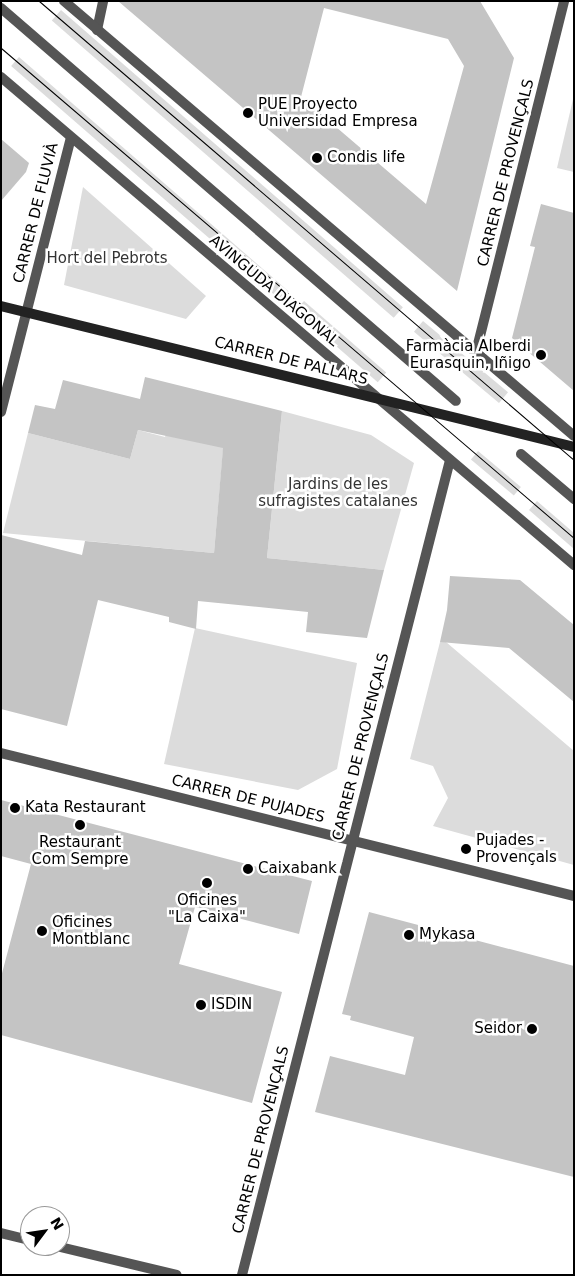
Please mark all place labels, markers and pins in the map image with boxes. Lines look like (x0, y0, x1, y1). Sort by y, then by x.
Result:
place label: PUE Proyecto Universidad Empresa (258, 95, 418, 130)
marker: PUE Proyecto Universidad Empresa (242, 107, 254, 119)
place label: Condis life (327, 149, 405, 167)
marker: Condis life (311, 152, 323, 164)
place label: Farmàcia Alberdi Eurasquin, Iñigo (406, 337, 531, 372)
marker: Farmàcia Alberdi Eurasquin, Iñigo (535, 349, 547, 361)
place label: Kata Restaurant (25, 799, 146, 817)
marker: Kata Restaurant (9, 802, 21, 814)
marker: Restaurant Com Sempre (74, 819, 86, 831)
place label: Pujades - Provençals (476, 831, 557, 866)
place label: Restaurant Com Sempre (32, 833, 128, 868)
marker: Pujades - Provençals (460, 843, 472, 855)
place label: Caixabank (258, 860, 337, 878)
marker: Caixabank (242, 863, 254, 875)
marker: Oficines "La Caixa" (201, 877, 213, 889)
place label: Oficines "La Caixa" (168, 891, 246, 926)
place label: Oficines Montblanc (52, 913, 130, 948)
marker: Oficines Montblanc (36, 925, 48, 937)
place label: Mykasa (419, 926, 475, 944)
marker: Mykasa (403, 929, 415, 941)
place label: ISDIN (211, 996, 252, 1014)
marker: ISDIN (195, 999, 207, 1011)
place label: Seidor (474, 1020, 522, 1038)
marker: Seidor (526, 1023, 538, 1035)

